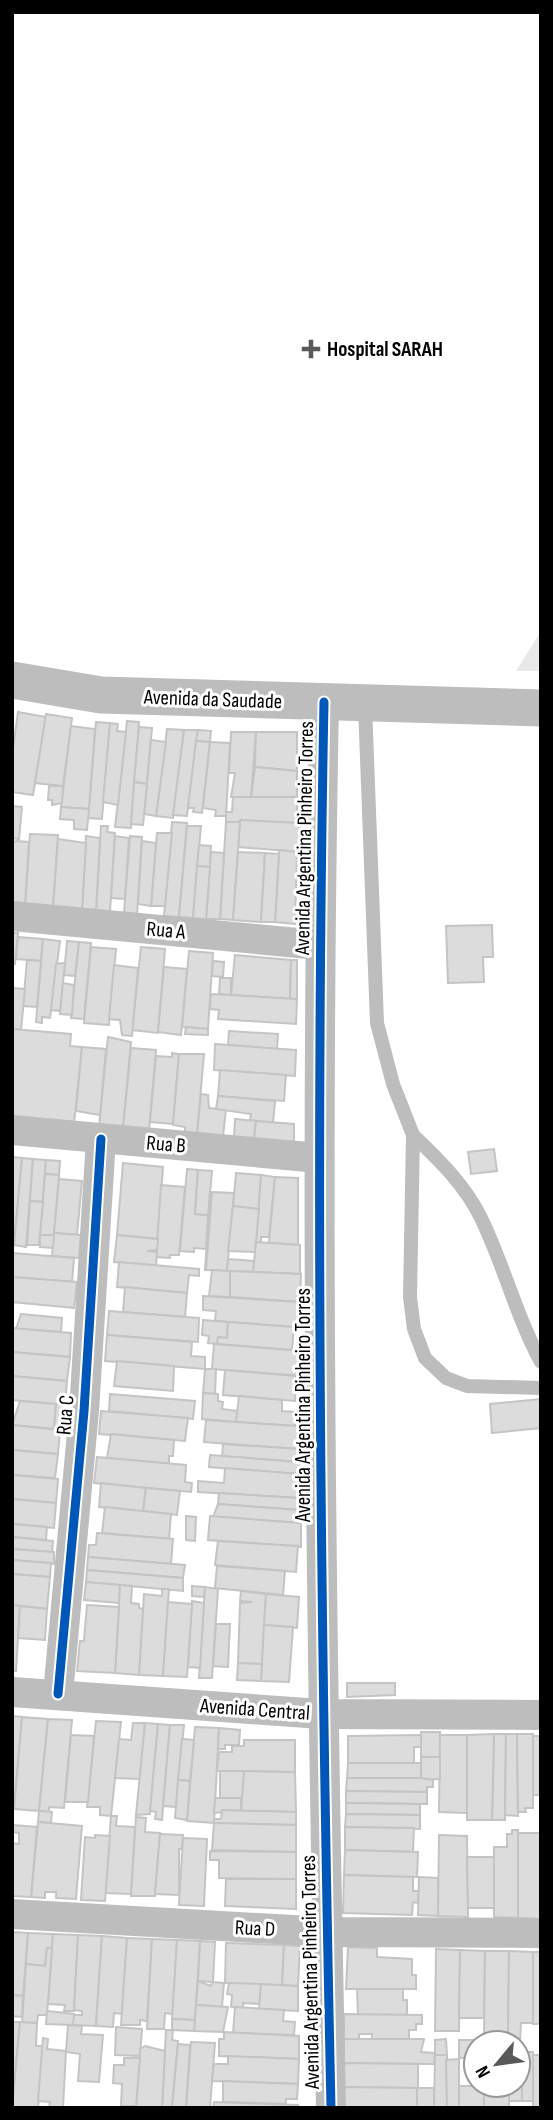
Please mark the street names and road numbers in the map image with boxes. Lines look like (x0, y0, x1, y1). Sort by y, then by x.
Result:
street label: Avenida da Saudade (142, 685, 283, 714)
street label: Avenida Argentina Pinheiro Torres (290, 721, 319, 956)
street label: Rua A (145, 916, 187, 945)
street label: Rua B (145, 1130, 187, 1159)
street label: Avenida Argentina Pinheiro Torres (291, 1288, 316, 1523)
street label: Rua C (51, 1394, 80, 1436)
street label: Avenida Central (198, 1693, 311, 1726)
street label: Avenida Argentina Pinheiro Torres (296, 1855, 325, 2090)
street label: Rua D (234, 1915, 276, 1942)

